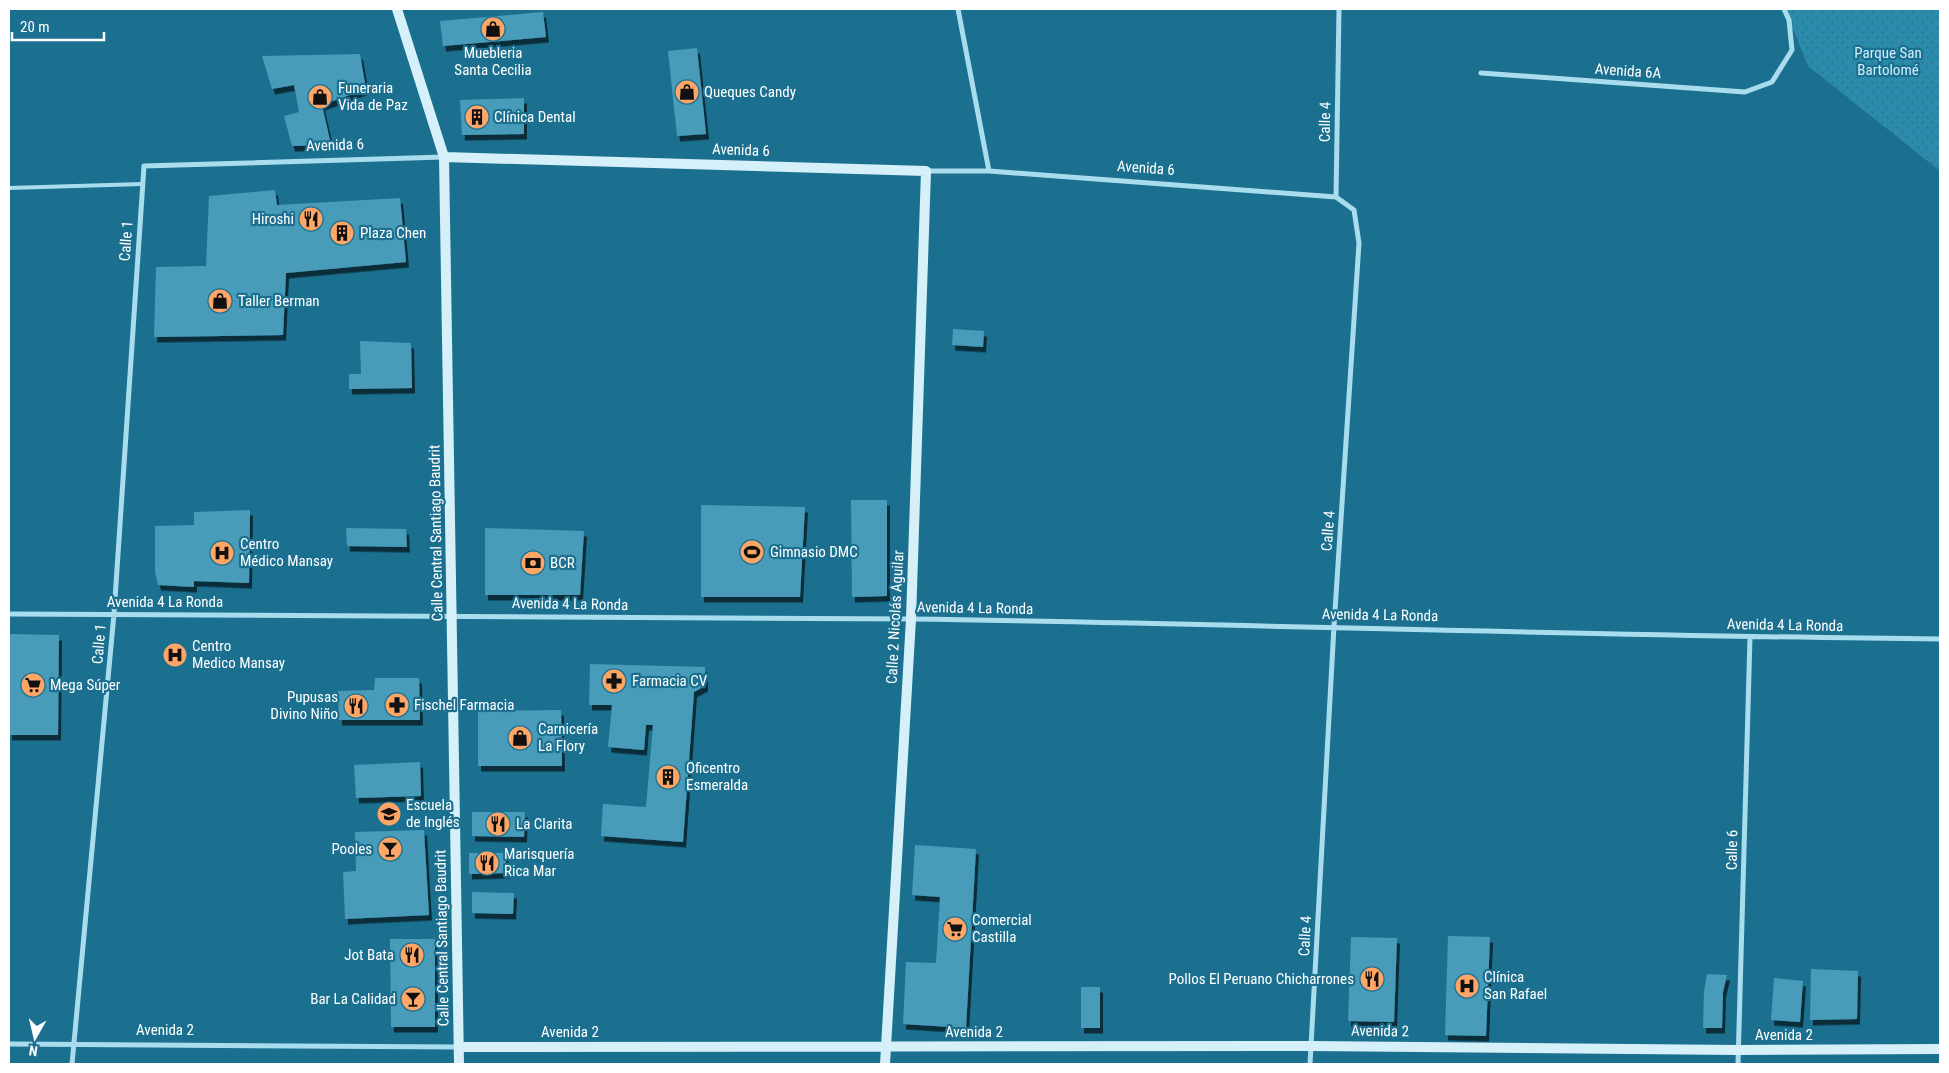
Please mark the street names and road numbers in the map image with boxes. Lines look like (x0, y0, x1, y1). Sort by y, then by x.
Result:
street label: Avenida 6A (1594, 60, 1662, 82)
street label: Calle 4 (1316, 102, 1334, 142)
street label: Avenida 6 (306, 135, 364, 155)
street label: Avenida 6 (712, 140, 770, 160)
street label: Avenida 6 (1117, 157, 1175, 179)
street label: Calle 1 (116, 220, 136, 262)
street label: Calle Central Santiago Baudrit (425, 444, 447, 622)
street label: Calle 4 (1318, 510, 1338, 552)
street label: Calle 2 Nicolás Aguilar (883, 549, 908, 684)
street label: Avenida 4 La Ronda (107, 593, 223, 611)
street label: Avenida 4 La Ronda (512, 594, 628, 614)
street label: Avenida 4 La Ronda (917, 598, 1033, 618)
street label: Avenida 4 La Ronda (1322, 605, 1438, 625)
street label: Avenida 4 La Ronda (1727, 615, 1843, 635)
street label: Calle 1 (88, 623, 110, 665)
street label: Calle 6 (1723, 830, 1741, 870)
street label: Calle Central Santiago Baudrit (431, 849, 453, 1027)
street label: Calle 4 (1295, 915, 1315, 957)
street label: Avenida 2 (136, 1021, 194, 1039)
street label: Avenida 2 (1351, 1021, 1409, 1041)
street label: Avenida 2 (541, 1023, 599, 1041)
street label: Avenida 2 (945, 1023, 1003, 1041)
street label: Avenida 2 (1755, 1026, 1813, 1044)

